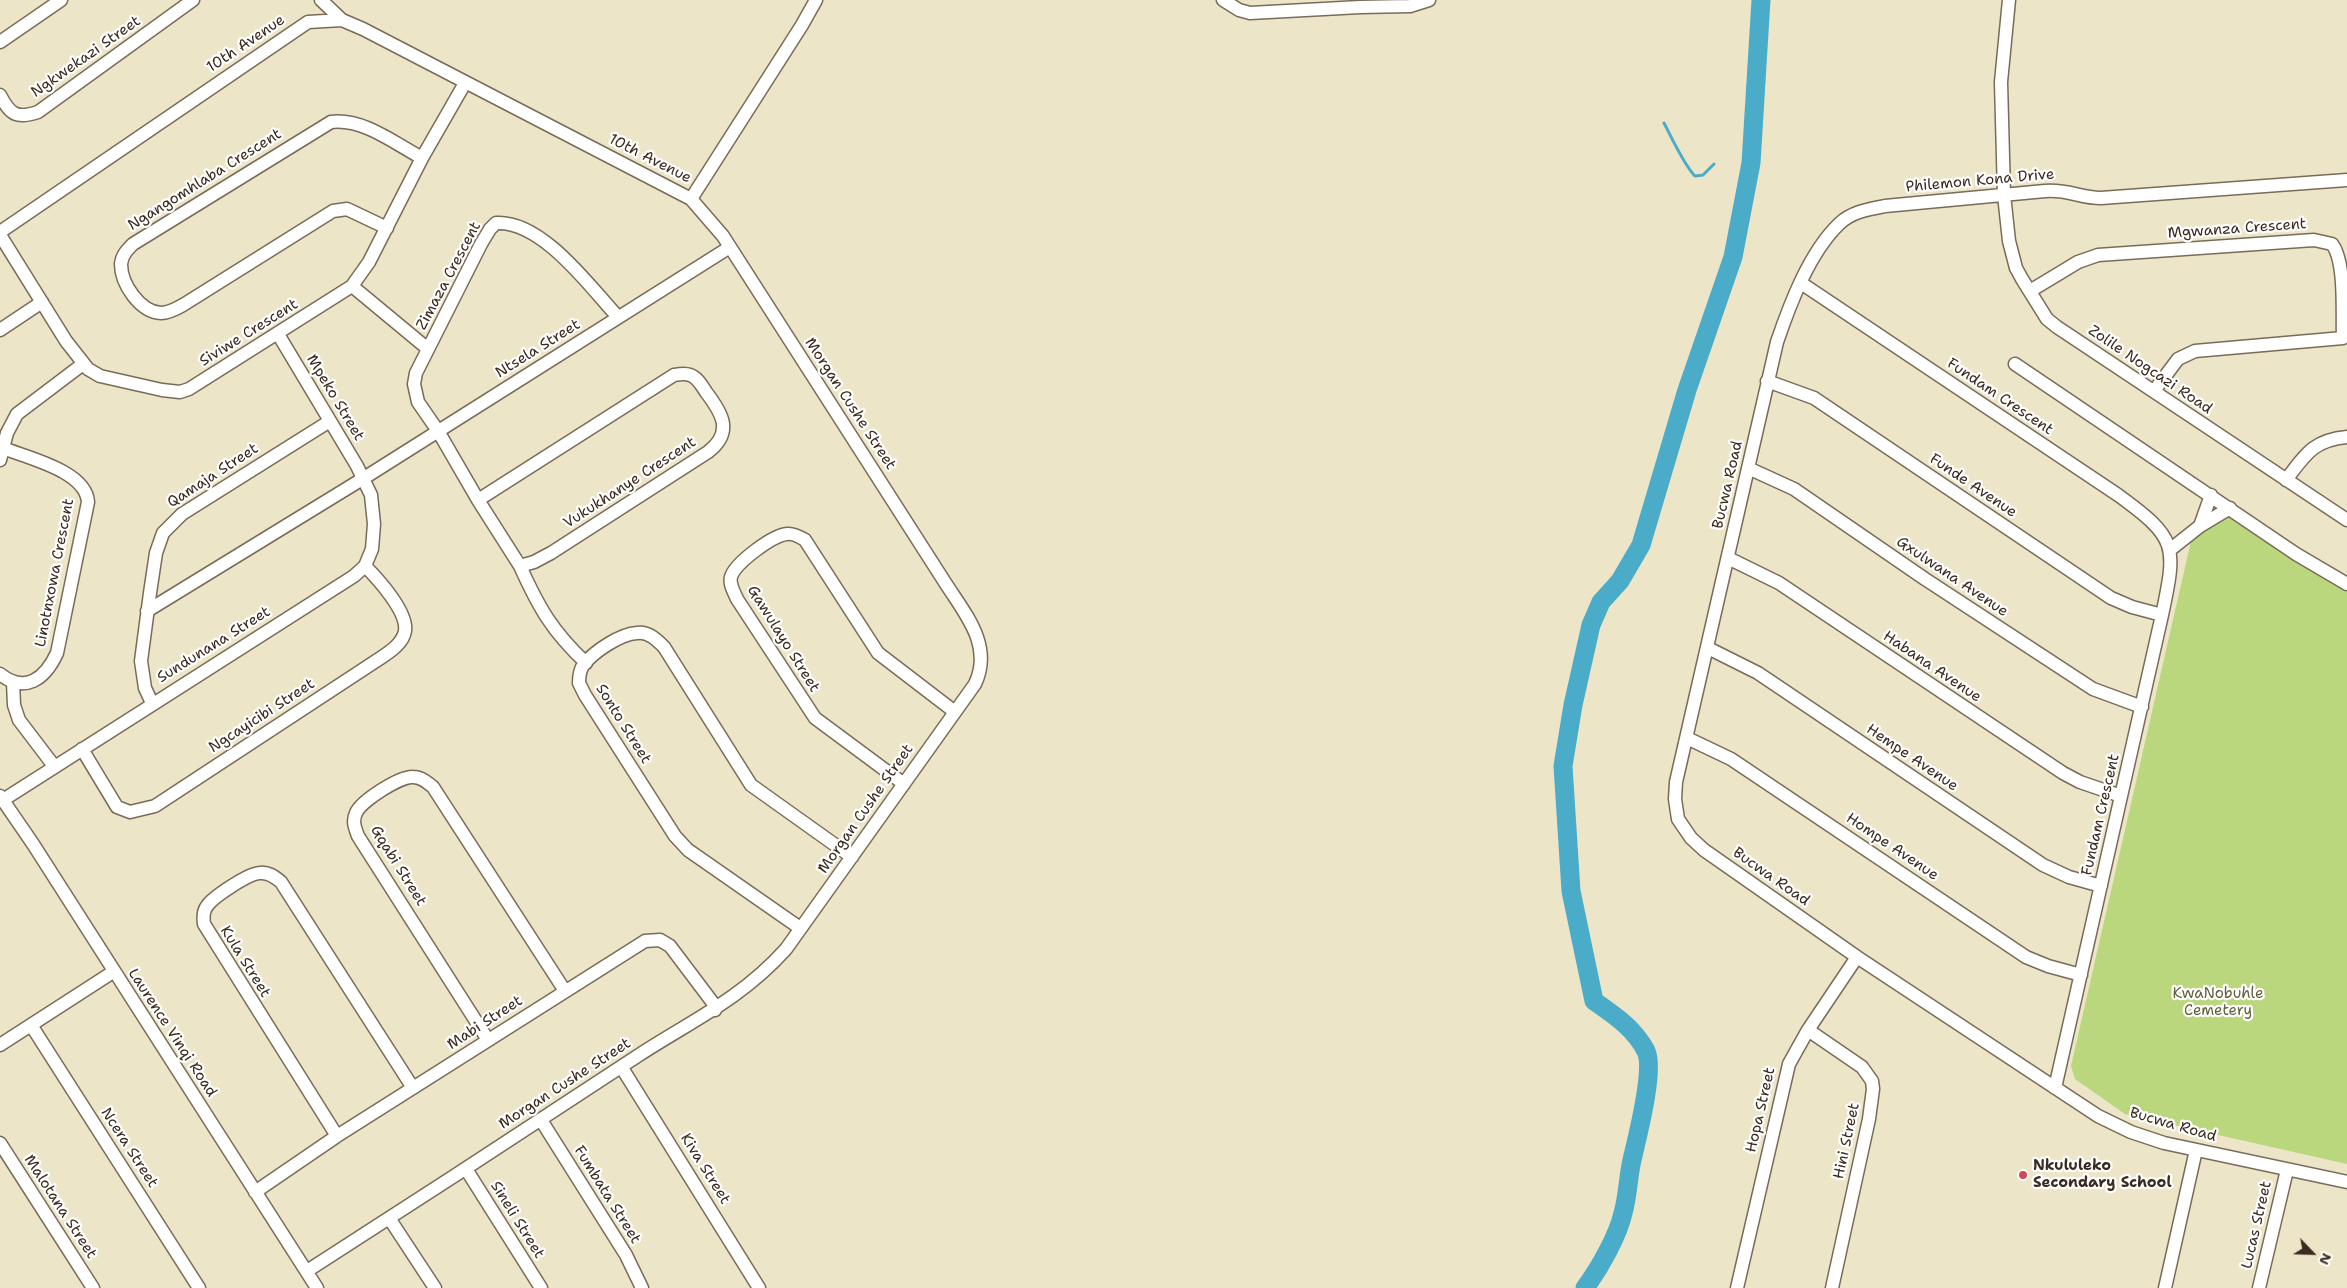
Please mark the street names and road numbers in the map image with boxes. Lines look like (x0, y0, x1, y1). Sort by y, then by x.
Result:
street label: 10th Avenue (204, 11, 288, 77)
street label: Ngkwekazi Street (28, 12, 144, 102)
street label: Ngangomhlaba Crescent (125, 125, 285, 235)
street label: 10th Avenue (606, 131, 694, 187)
street label: Philemon Kona Drive (1905, 166, 2055, 196)
street label: Mgwanza Crescent (2167, 215, 2307, 243)
street label: Zimaza Crescent (413, 219, 485, 333)
street label: Siviwe Crescent (196, 296, 302, 370)
street label: Ntsela Street (492, 316, 584, 382)
street label: Zolile Nogcazi Road (2085, 322, 2215, 418)
street label: Morgan Cushe Street (801, 335, 899, 473)
street label: Mpeko Street (302, 352, 368, 444)
street label: Fundam Crescent (1944, 355, 2056, 439)
street label: Vukukhanye Crescent (560, 433, 700, 533)
street label: Bucwa Road (1709, 439, 1747, 531)
street label: Qamaja Street (164, 440, 262, 512)
street label: Funde Avenue (1926, 450, 2020, 522)
street label: Linotnxowa Crescent (32, 497, 78, 649)
street label: Gxulwana Avenue (1893, 533, 2011, 621)
street label: Gawulayo Street (743, 582, 823, 696)
street label: Sundunana Street (154, 603, 274, 687)
street label: Habana Avenue (1879, 627, 1985, 707)
street label: Ngcayicibi Street (206, 675, 318, 757)
street label: Sonto Street (591, 681, 655, 767)
street label: Hempe Avenue (1863, 721, 1961, 795)
street label: Morgan Cushe Street (815, 741, 917, 877)
street label: Fundam Crescent (2078, 753, 2124, 877)
street label: Hompe Avenue (1842, 809, 1942, 885)
street label: Gqabi Street (366, 822, 430, 910)
street label: Bucwa Road (1729, 844, 1813, 910)
street label: Kula Street (216, 923, 274, 1001)
street label: Laurence Vinqi Road (124, 965, 220, 1101)
street label: Mabi Street (444, 992, 526, 1054)
street label: Morgan Cushe Street (496, 1035, 634, 1133)
street label: Hopa Street (1742, 1066, 1780, 1154)
street label: Hini Street (1830, 1101, 1864, 1181)
street label: Bucwa Road (2127, 1104, 2219, 1146)
street label: Ncera Street (97, 1105, 161, 1191)
street label: Kiva Street (676, 1130, 734, 1208)
street label: Fumbata Street (570, 1143, 644, 1247)
street label: Malotana Street (20, 1152, 100, 1262)
street label: Sineli Street (486, 1178, 548, 1262)
street label: Lucas Street (2238, 1179, 2276, 1271)

